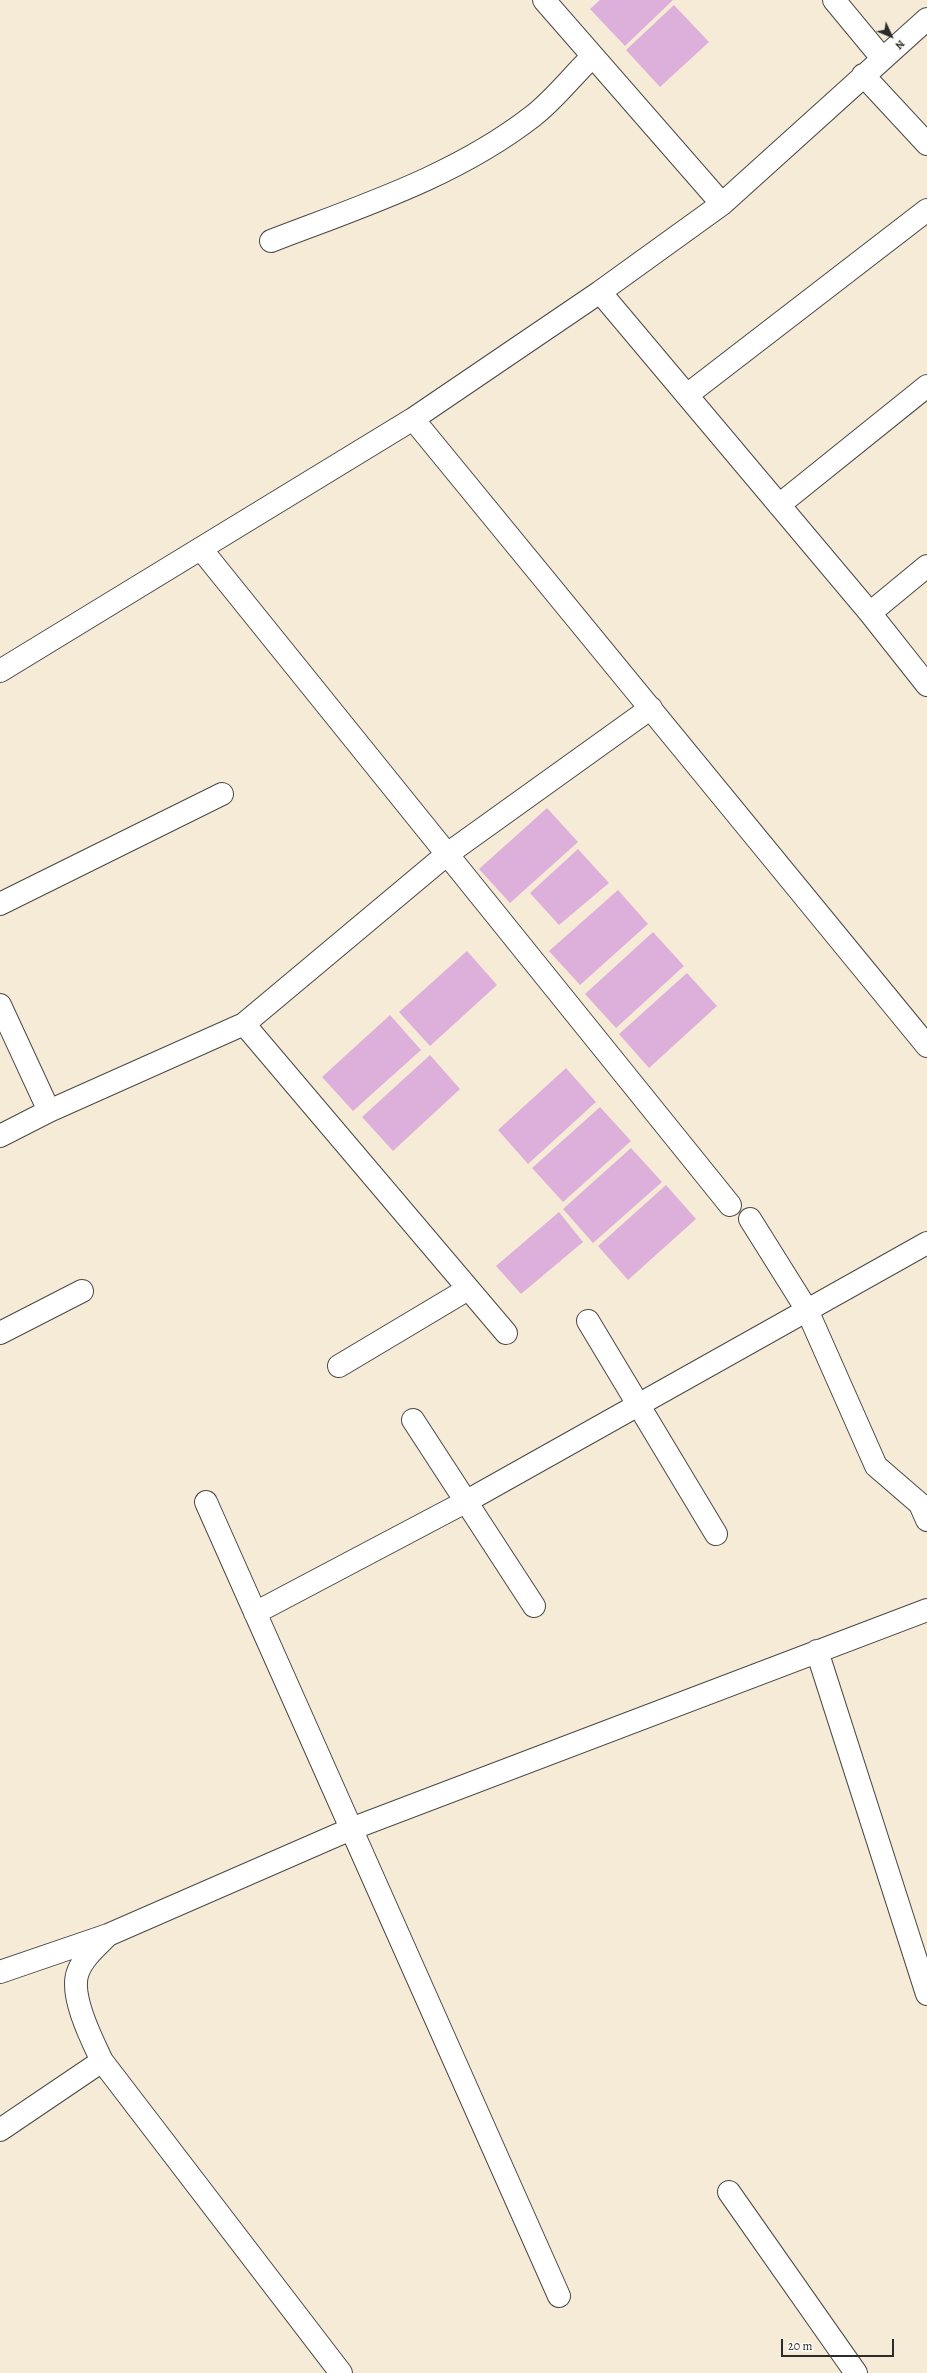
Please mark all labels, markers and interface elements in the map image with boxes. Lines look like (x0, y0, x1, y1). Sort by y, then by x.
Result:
north arrow (871, 16, 911, 56)
text: N (892, 37, 908, 53)
scale bar (783, 2331, 896, 2357)
text: 20 m (788, 2338, 812, 2354)

